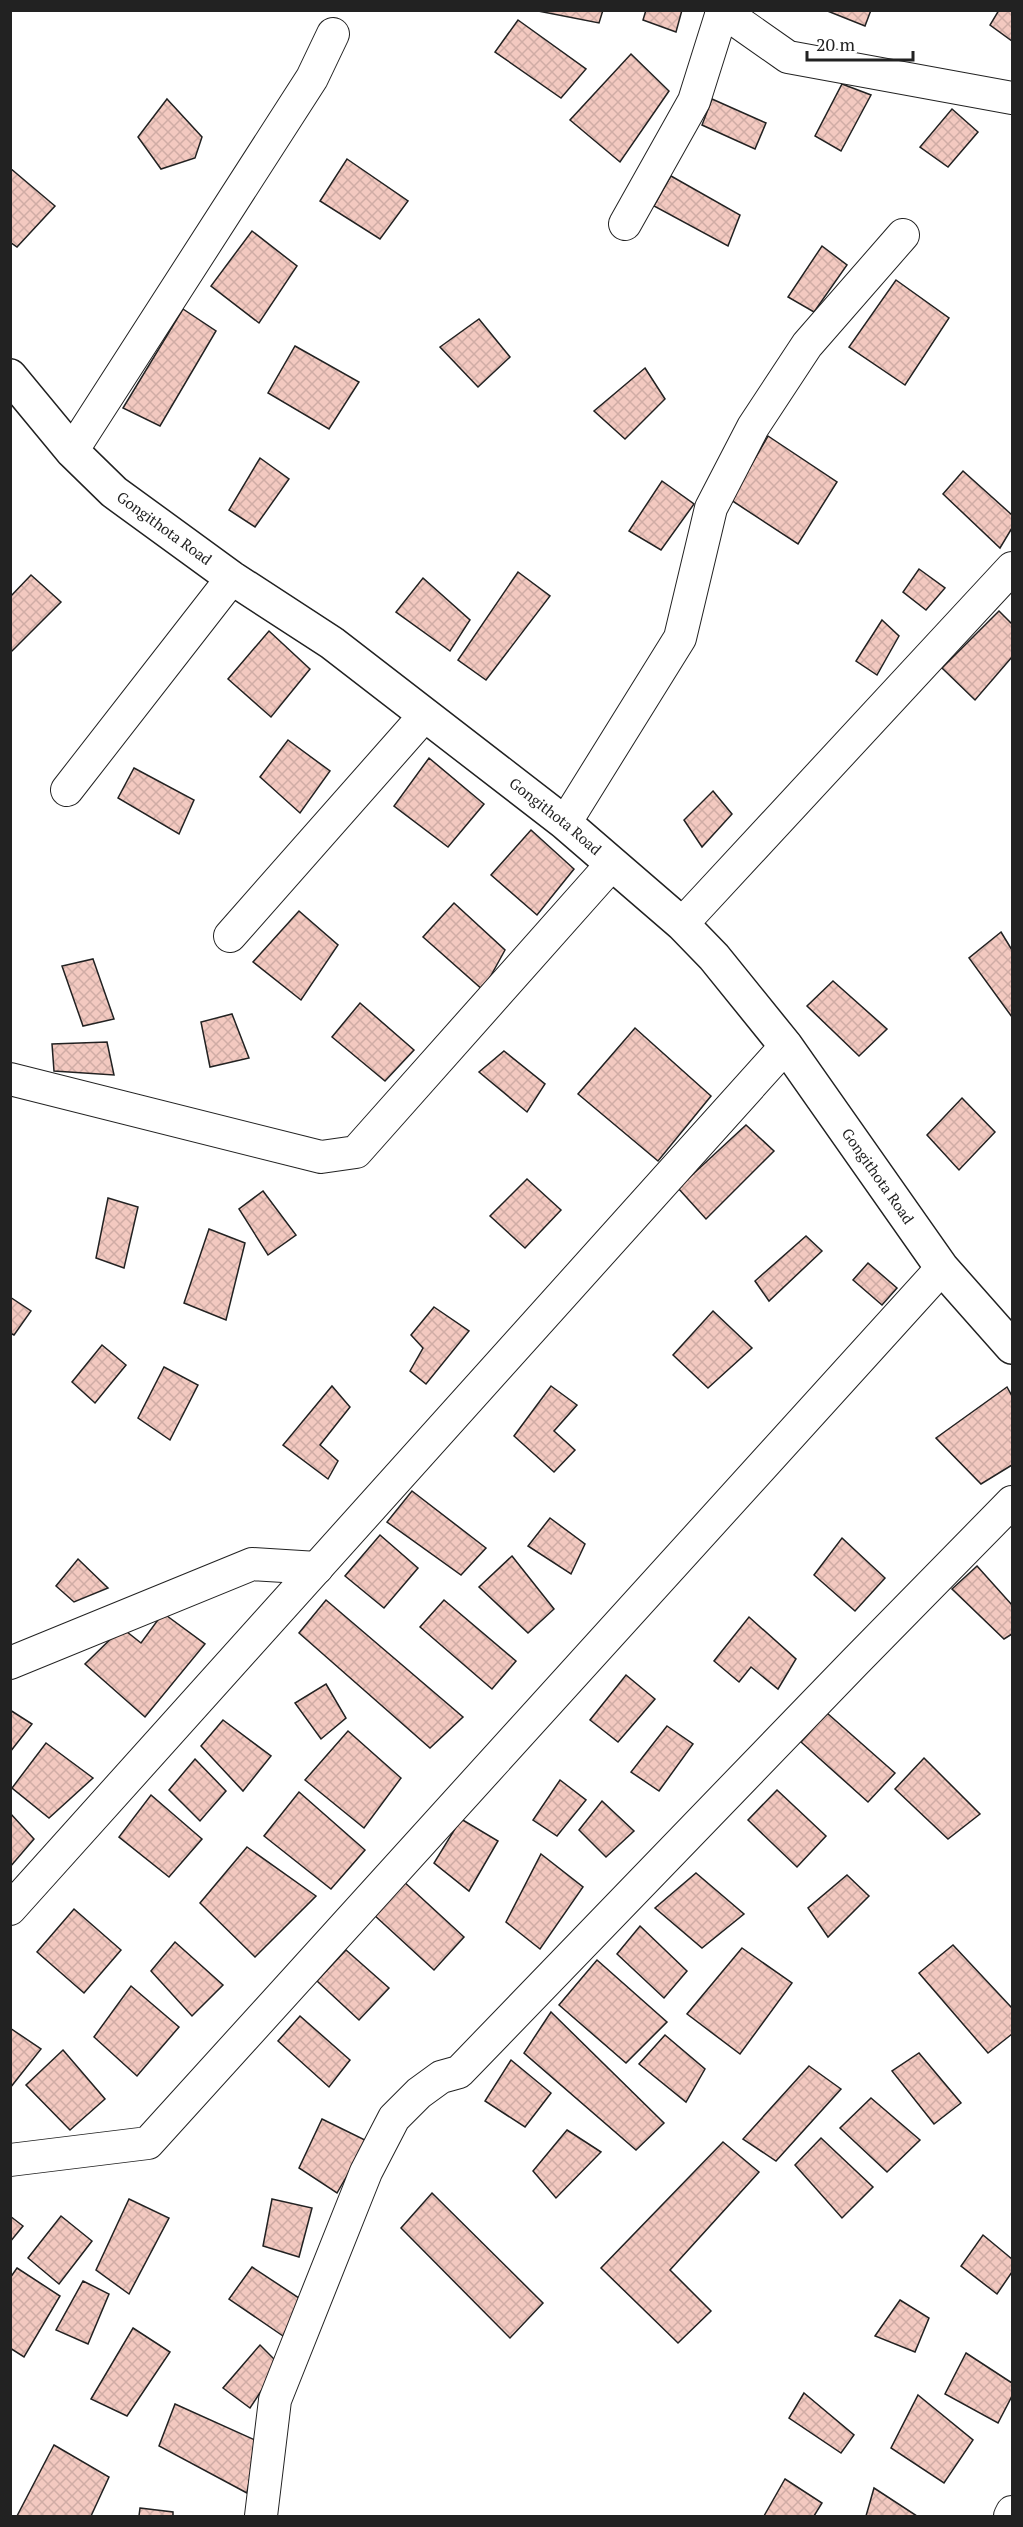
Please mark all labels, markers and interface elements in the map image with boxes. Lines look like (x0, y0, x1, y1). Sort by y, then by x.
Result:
scale bar (807, 24, 914, 62)
text: 20 m (816, 32, 856, 56)
street label: Gongithota Road (113, 486, 216, 569)
street label: Gongithota Road (506, 773, 606, 859)
street label: Gongithota Road (838, 1124, 919, 1228)

